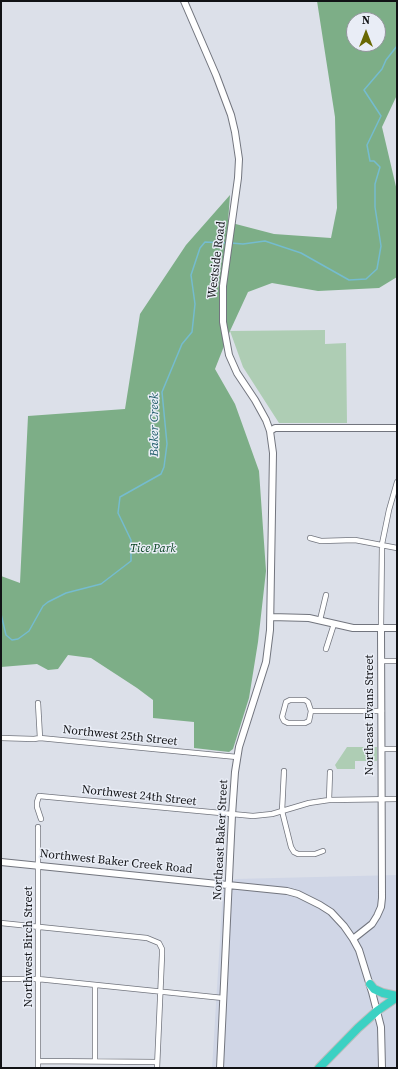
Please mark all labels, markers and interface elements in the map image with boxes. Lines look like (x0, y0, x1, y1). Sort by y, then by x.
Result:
north arrow (346, 12, 386, 52)
text: N (362, 13, 370, 28)
street label: Westside Road (205, 221, 229, 299)
water label: Baker Creek (147, 393, 163, 457)
park label: Tice Park (130, 542, 176, 556)
street label: Northeast Evans Street (363, 655, 377, 775)
street label: Northwest 25th Street (62, 723, 178, 749)
street label: Northeast Baker Street (211, 779, 231, 901)
street label: Northwest 24th Street (81, 783, 197, 809)
street label: Northwest Baker Creek Road (39, 847, 193, 877)
street label: Northwest Birch Street (22, 886, 36, 1008)

